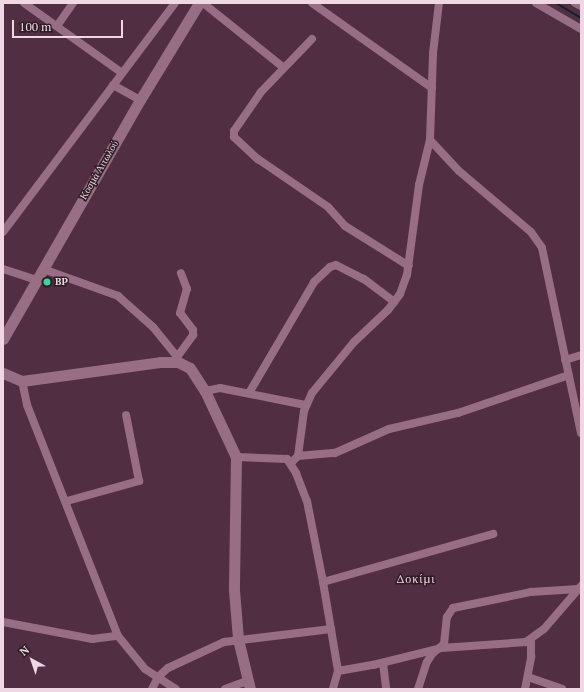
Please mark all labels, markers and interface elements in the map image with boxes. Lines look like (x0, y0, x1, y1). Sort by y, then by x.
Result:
scale bar (14, 12, 125, 38)
text: 100 m (19, 19, 51, 34)
street label: Κοσμά Αιτωλού (77, 138, 121, 202)
place label: BP (55, 276, 68, 288)
marker: BP (42, 277, 52, 287)
district label: Δοκίμι (396, 572, 436, 586)
north arrow (12, 640, 52, 680)
text: N (17, 643, 32, 659)

